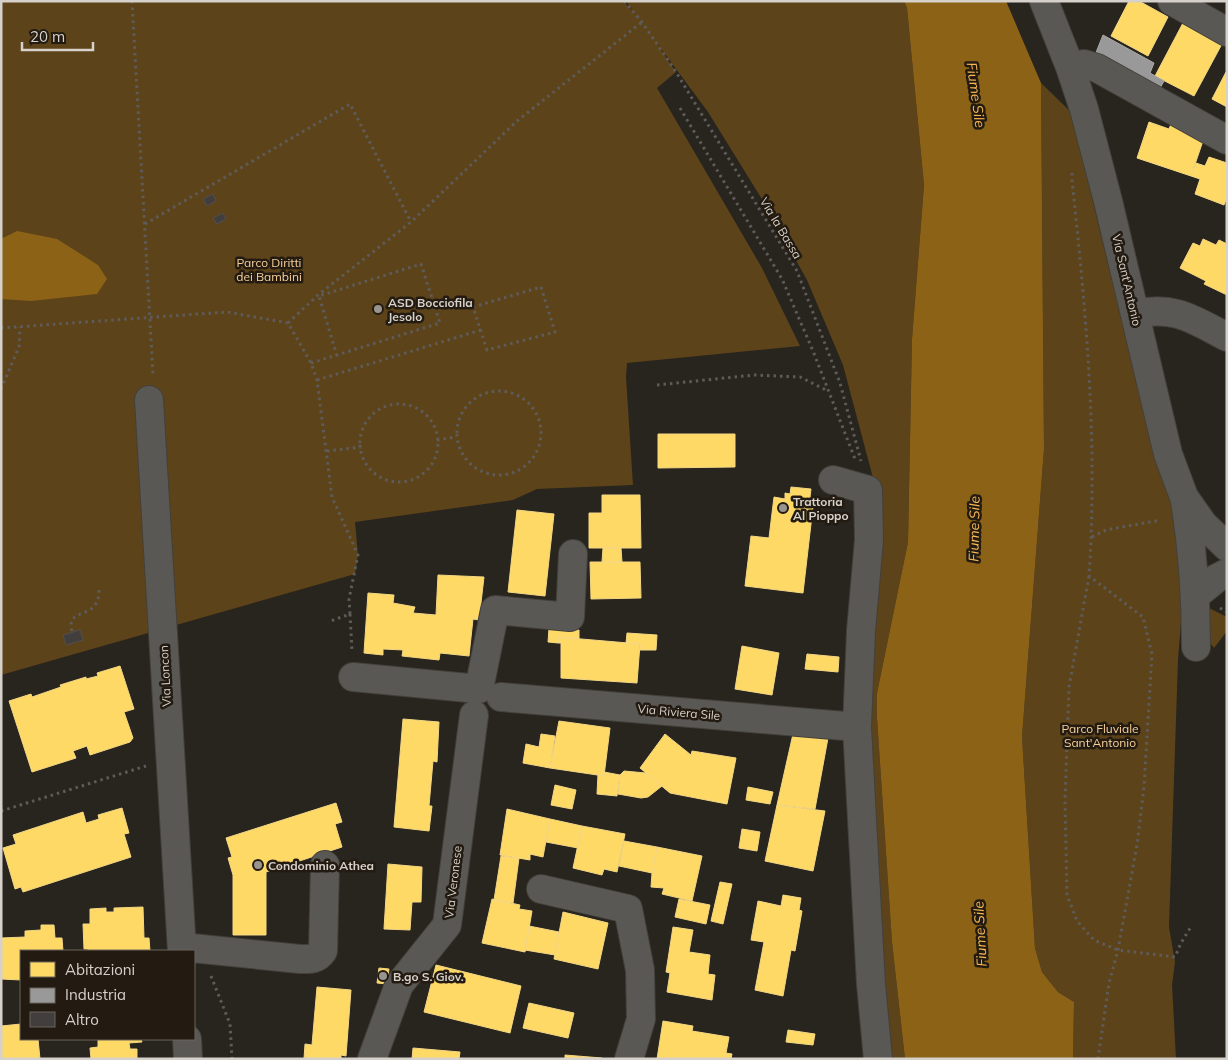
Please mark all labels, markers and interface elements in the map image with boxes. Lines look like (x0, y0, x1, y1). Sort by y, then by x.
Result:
scale bar (22, 20, 94, 52)
text: 20 m (30, 27, 65, 46)
water label: Fiume Sile (963, 61, 990, 129)
street label: Via la Bassa (757, 194, 805, 262)
street label: Via Sant'Antonio (1109, 233, 1145, 327)
park label: Parco Diritti dei Bambini (236, 255, 302, 284)
place label: ASD Bocciofila Jesolo (388, 295, 473, 324)
marker: ASD Bocciofila Jesolo (372, 303, 384, 315)
place label: Trattoria Al Pioppo (793, 494, 849, 523)
water label: Fiume Sile (964, 496, 984, 562)
marker: Trattoria Al Pioppo (777, 502, 789, 514)
street label: Via Loncon (156, 645, 174, 707)
street label: Via Riviera Sile (637, 701, 721, 723)
park label: Parco Fluviale Sant'Antonio (1061, 721, 1139, 750)
street label: Via Veronese (441, 845, 465, 919)
place label: Condominio Athea (268, 858, 374, 873)
marker: Condominio Athea (252, 859, 264, 871)
water label: Fiume Sile (969, 900, 991, 967)
legend (20, 950, 195, 1040)
text: Abitazioni (65, 960, 135, 979)
place label: B.go S. Giov. (393, 969, 464, 984)
marker: B.go S. Giov. (377, 970, 389, 982)
text: Industria (65, 985, 126, 1004)
text: Altro (65, 1010, 99, 1029)

